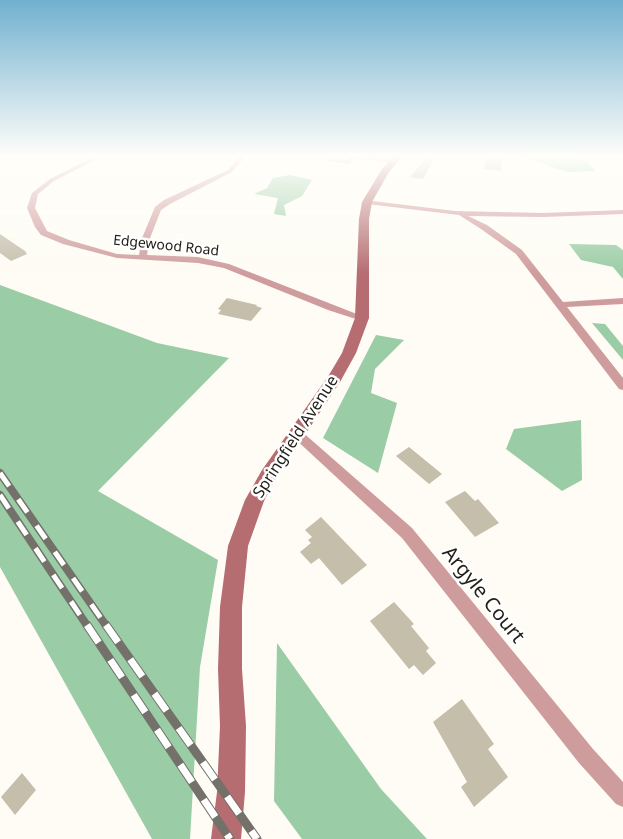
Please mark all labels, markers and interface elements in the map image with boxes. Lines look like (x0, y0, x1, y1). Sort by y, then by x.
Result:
street label: Edgewood Road (112, 232, 220, 260)
street label: Springfield Avenue (249, 372, 343, 502)
street label: Argyle Court (437, 542, 529, 648)

